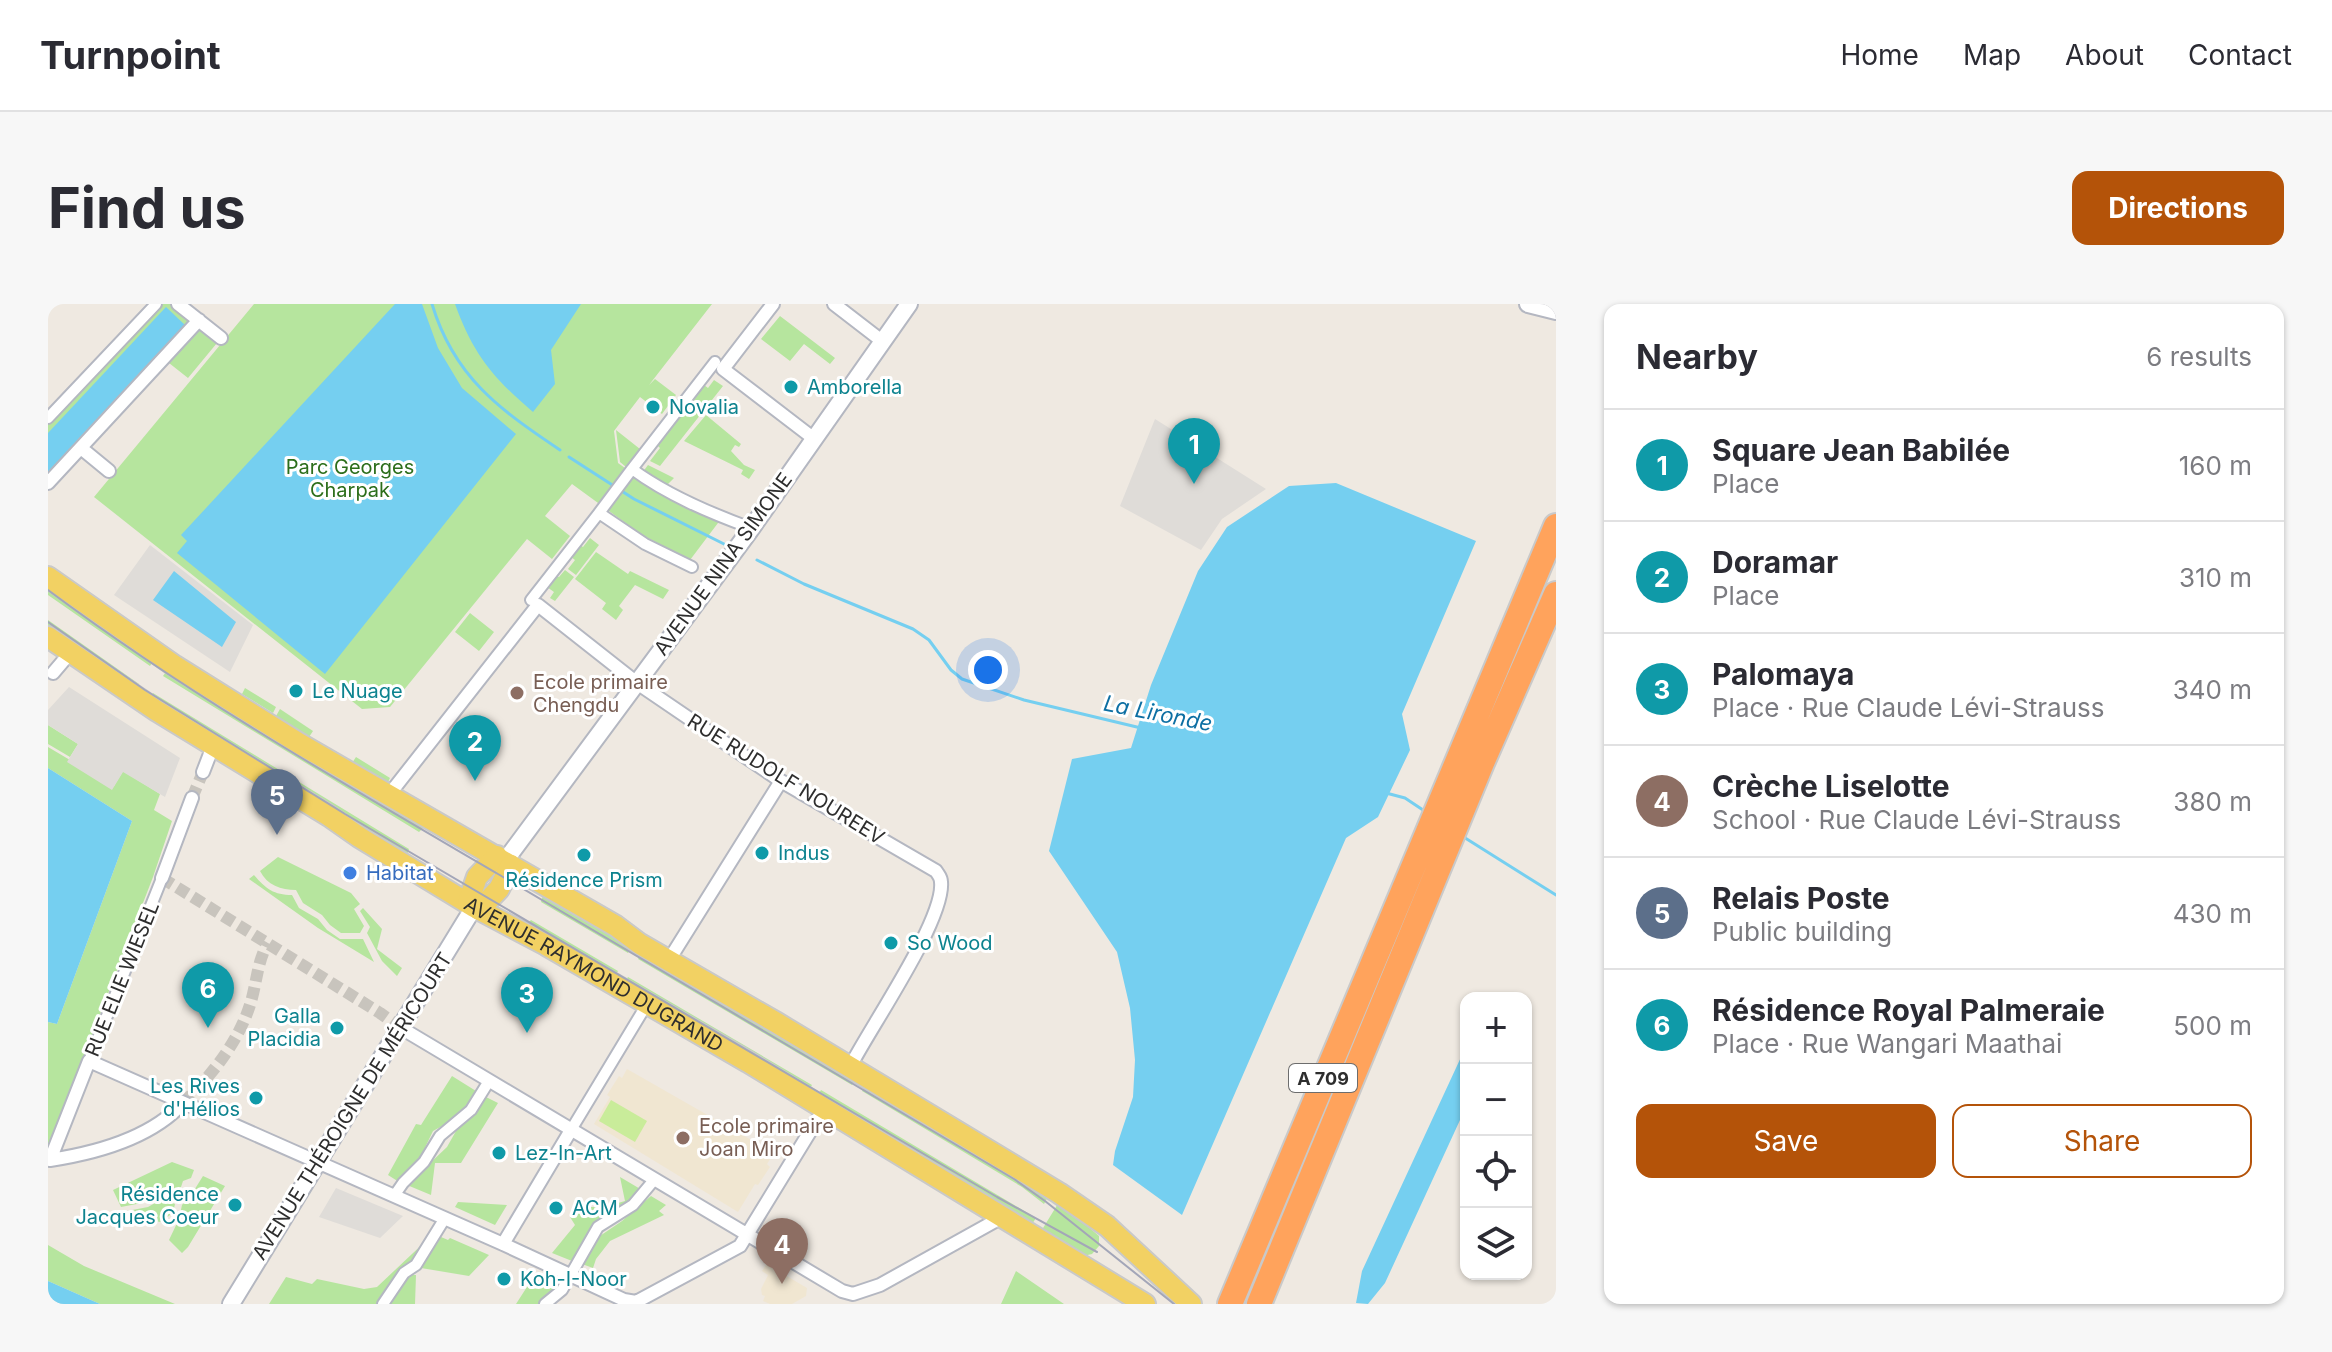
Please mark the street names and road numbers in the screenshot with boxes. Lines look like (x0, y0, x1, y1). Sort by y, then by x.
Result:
street label: AVENUE NINA SIMONE (649, 468, 797, 660)
street label: RUE RUDOLF NOUREEV (683, 709, 889, 850)
street label: AVENUE RAYMOND DUGRAND (460, 892, 728, 1057)
street label: RUE ELIE WIESEL (80, 898, 164, 1060)
street label: AVENUE THÉROIGNE DE MÉRICOURT (246, 947, 457, 1264)
road number: A 709 (1289, 1064, 1357, 1092)

